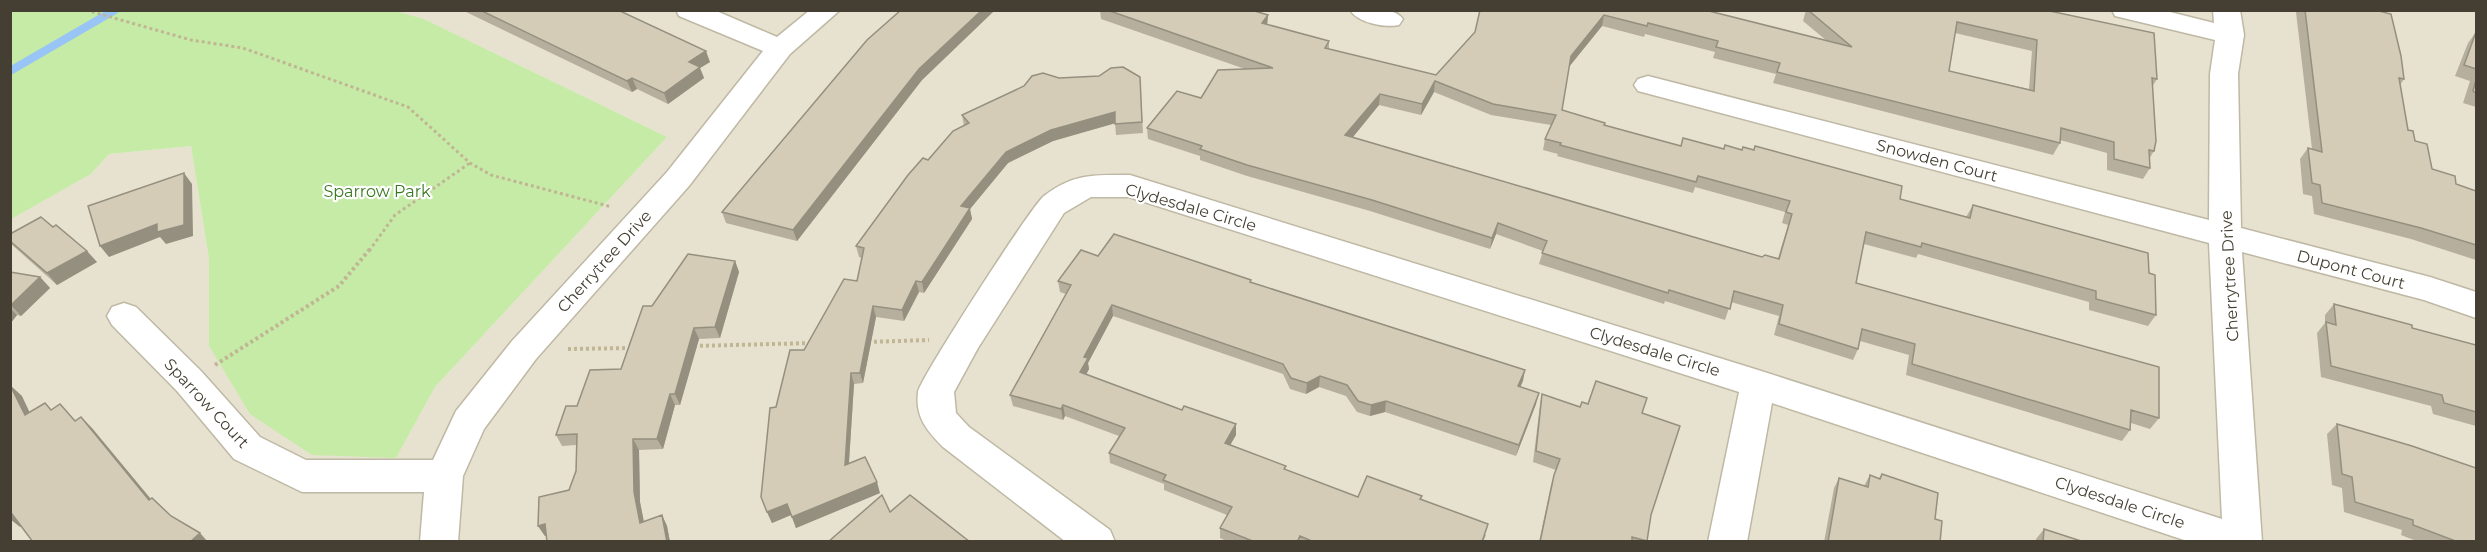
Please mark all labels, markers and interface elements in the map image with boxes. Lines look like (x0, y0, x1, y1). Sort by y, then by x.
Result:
street label: Snowden Court (1874, 135, 2000, 186)
street label: Clydesdale Circle (1123, 180, 1259, 235)
park label: Sparrow Park (323, 182, 431, 201)
street label: Cherrytree Drive (553, 206, 655, 316)
street label: Cherrytree Drive (2217, 210, 2242, 342)
street label: Dupont Court (2295, 246, 2408, 293)
street label: Clydesdale Circle (1587, 323, 1722, 380)
street label: Sparrow Court (160, 355, 253, 452)
street label: Clydesdale Circle (2052, 473, 2187, 532)

